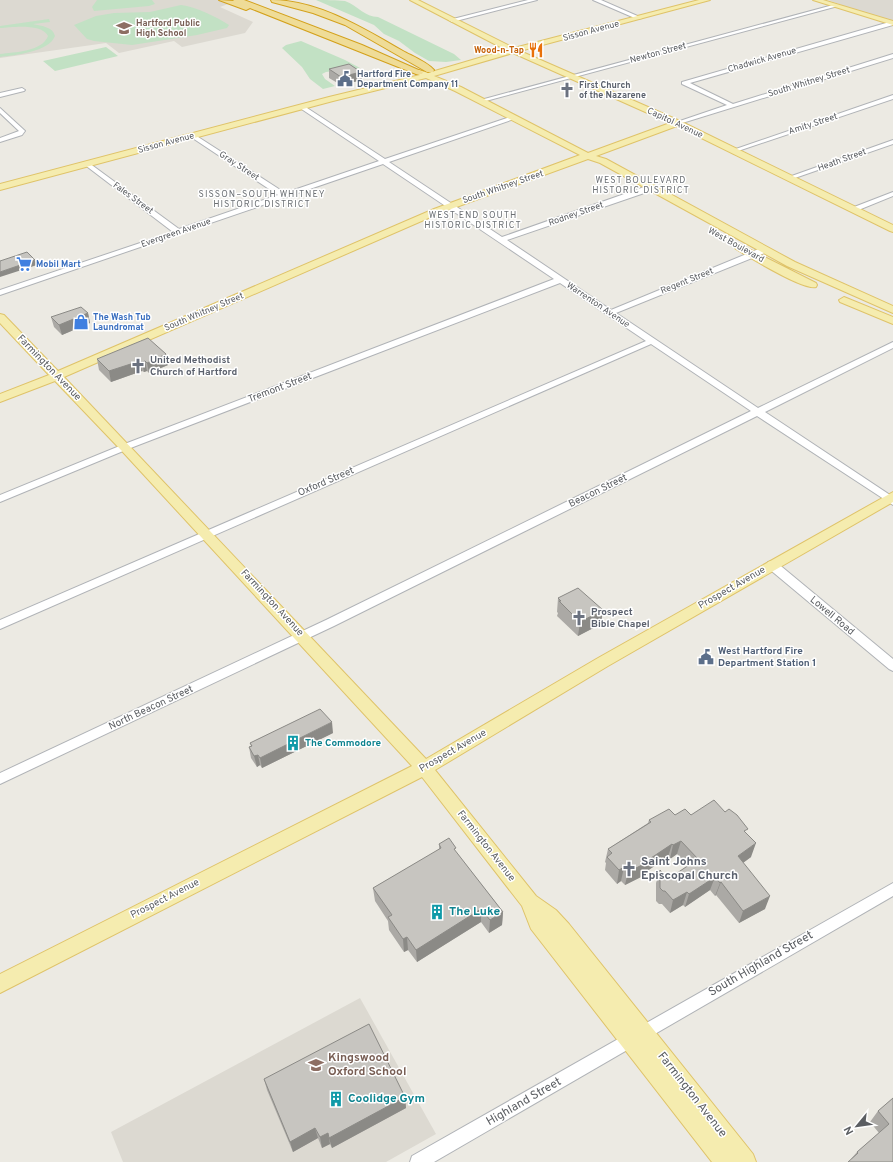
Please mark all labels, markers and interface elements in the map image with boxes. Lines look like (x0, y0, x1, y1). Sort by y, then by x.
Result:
place label: Hartford Public High School (136, 18, 200, 39)
street label: Sisson Avenue (562, 18, 621, 44)
school or university icon: Hartford Public High School (115, 19, 133, 37)
street label: Newton Street (629, 40, 687, 66)
restaurant icon: Wood-n-Tap (527, 41, 545, 59)
place label: Wood-n-Tap (474, 45, 524, 56)
street label: Chadwick Avenue (727, 45, 798, 75)
street label: South Whitney Street (767, 64, 851, 100)
place label: Hartford Fire Department Company 11 (357, 69, 458, 90)
public building icon: Hartford Fire Department Company 11 (336, 70, 354, 88)
place label: First Church of the Nazarene (579, 80, 646, 101)
church icon: First Church of the Nazarene (558, 81, 576, 99)
street label: Capitol Avenue (645, 105, 705, 141)
street label: Amity Street (787, 111, 839, 137)
street label: Sisson Avenue (137, 130, 196, 156)
street label: Heath Street (816, 146, 868, 174)
street label: Gray Street (217, 149, 261, 183)
street label: South Whitney Street (461, 168, 545, 206)
district label: WEST BOULEVARD HISTORIC DISTRICT (592, 175, 690, 196)
street label: Fales Street (111, 180, 155, 216)
district label: SISSON–SOUTH WHITNEY HISTORIC DISTRICT (199, 189, 325, 210)
street label: Rodney Street (547, 199, 605, 229)
district label: WEST END SOUTH HISTORIC DISTRICT (424, 210, 522, 231)
street label: Evergreen Avenue (140, 216, 212, 250)
street label: West Boulevard (706, 225, 766, 265)
supermarket icon: Mobil Mart (15, 255, 33, 273)
place label: Mobil Mart (36, 259, 81, 270)
street label: Regent Street (659, 265, 715, 297)
street label: Warrenton Avenue (564, 280, 632, 330)
street label: South Whitney Street (163, 290, 245, 334)
place label: The Wash Tub Laundromat (93, 312, 151, 333)
shop icon: The Wash Tub Laundromat (72, 313, 90, 331)
street label: Farmington Avenue (14, 332, 84, 404)
place label: United Methodist Church of Hartford (150, 354, 237, 379)
church icon: United Methodist Church of Hartford (129, 357, 147, 375)
street label: Tremont Street (246, 370, 314, 406)
street label: Oxford Street (296, 464, 356, 500)
street label: Beacon Street (567, 471, 630, 511)
street label: Prospect Avenue (696, 563, 768, 613)
street label: Farmington Avenue (238, 567, 306, 639)
street label: Lowell Road (807, 594, 857, 638)
place label: Prospect Bible Chapel (591, 606, 650, 631)
church icon: Prospect Bible Chapel (570, 609, 588, 627)
place label: West Hartford Fire Department Station 1 (718, 645, 816, 670)
public building icon: West Hartford Fire Department Station 1 (697, 648, 715, 666)
street label: North Beacon Street (107, 683, 196, 733)
street label: Prospect Avenue (417, 726, 489, 776)
building icon: The Commodore (284, 734, 302, 752)
place label: The Commodore (305, 737, 382, 750)
street label: Farmington Avenue (454, 808, 518, 884)
place label: Saint Johns Episcopal Church (641, 854, 738, 884)
church icon: Saint Johns Episcopal Church (620, 860, 638, 878)
street label: Prospect Avenue (128, 876, 202, 922)
building icon: The Luke (428, 903, 446, 921)
place label: The Luke (449, 904, 500, 920)
street label: South Highland Street (706, 927, 816, 1001)
street label: Farmington Avenue (654, 1049, 730, 1141)
place label: Kingswood Oxford School (328, 1050, 406, 1080)
school or university icon: Kingswood Oxford School (307, 1056, 325, 1074)
street label: Highland Street (484, 1074, 564, 1130)
building icon: Coolidge Gym (327, 1090, 345, 1108)
place label: Coolidge Gym (348, 1091, 425, 1107)
north arrow (837, 1106, 877, 1146)
text: N (841, 1124, 857, 1137)

